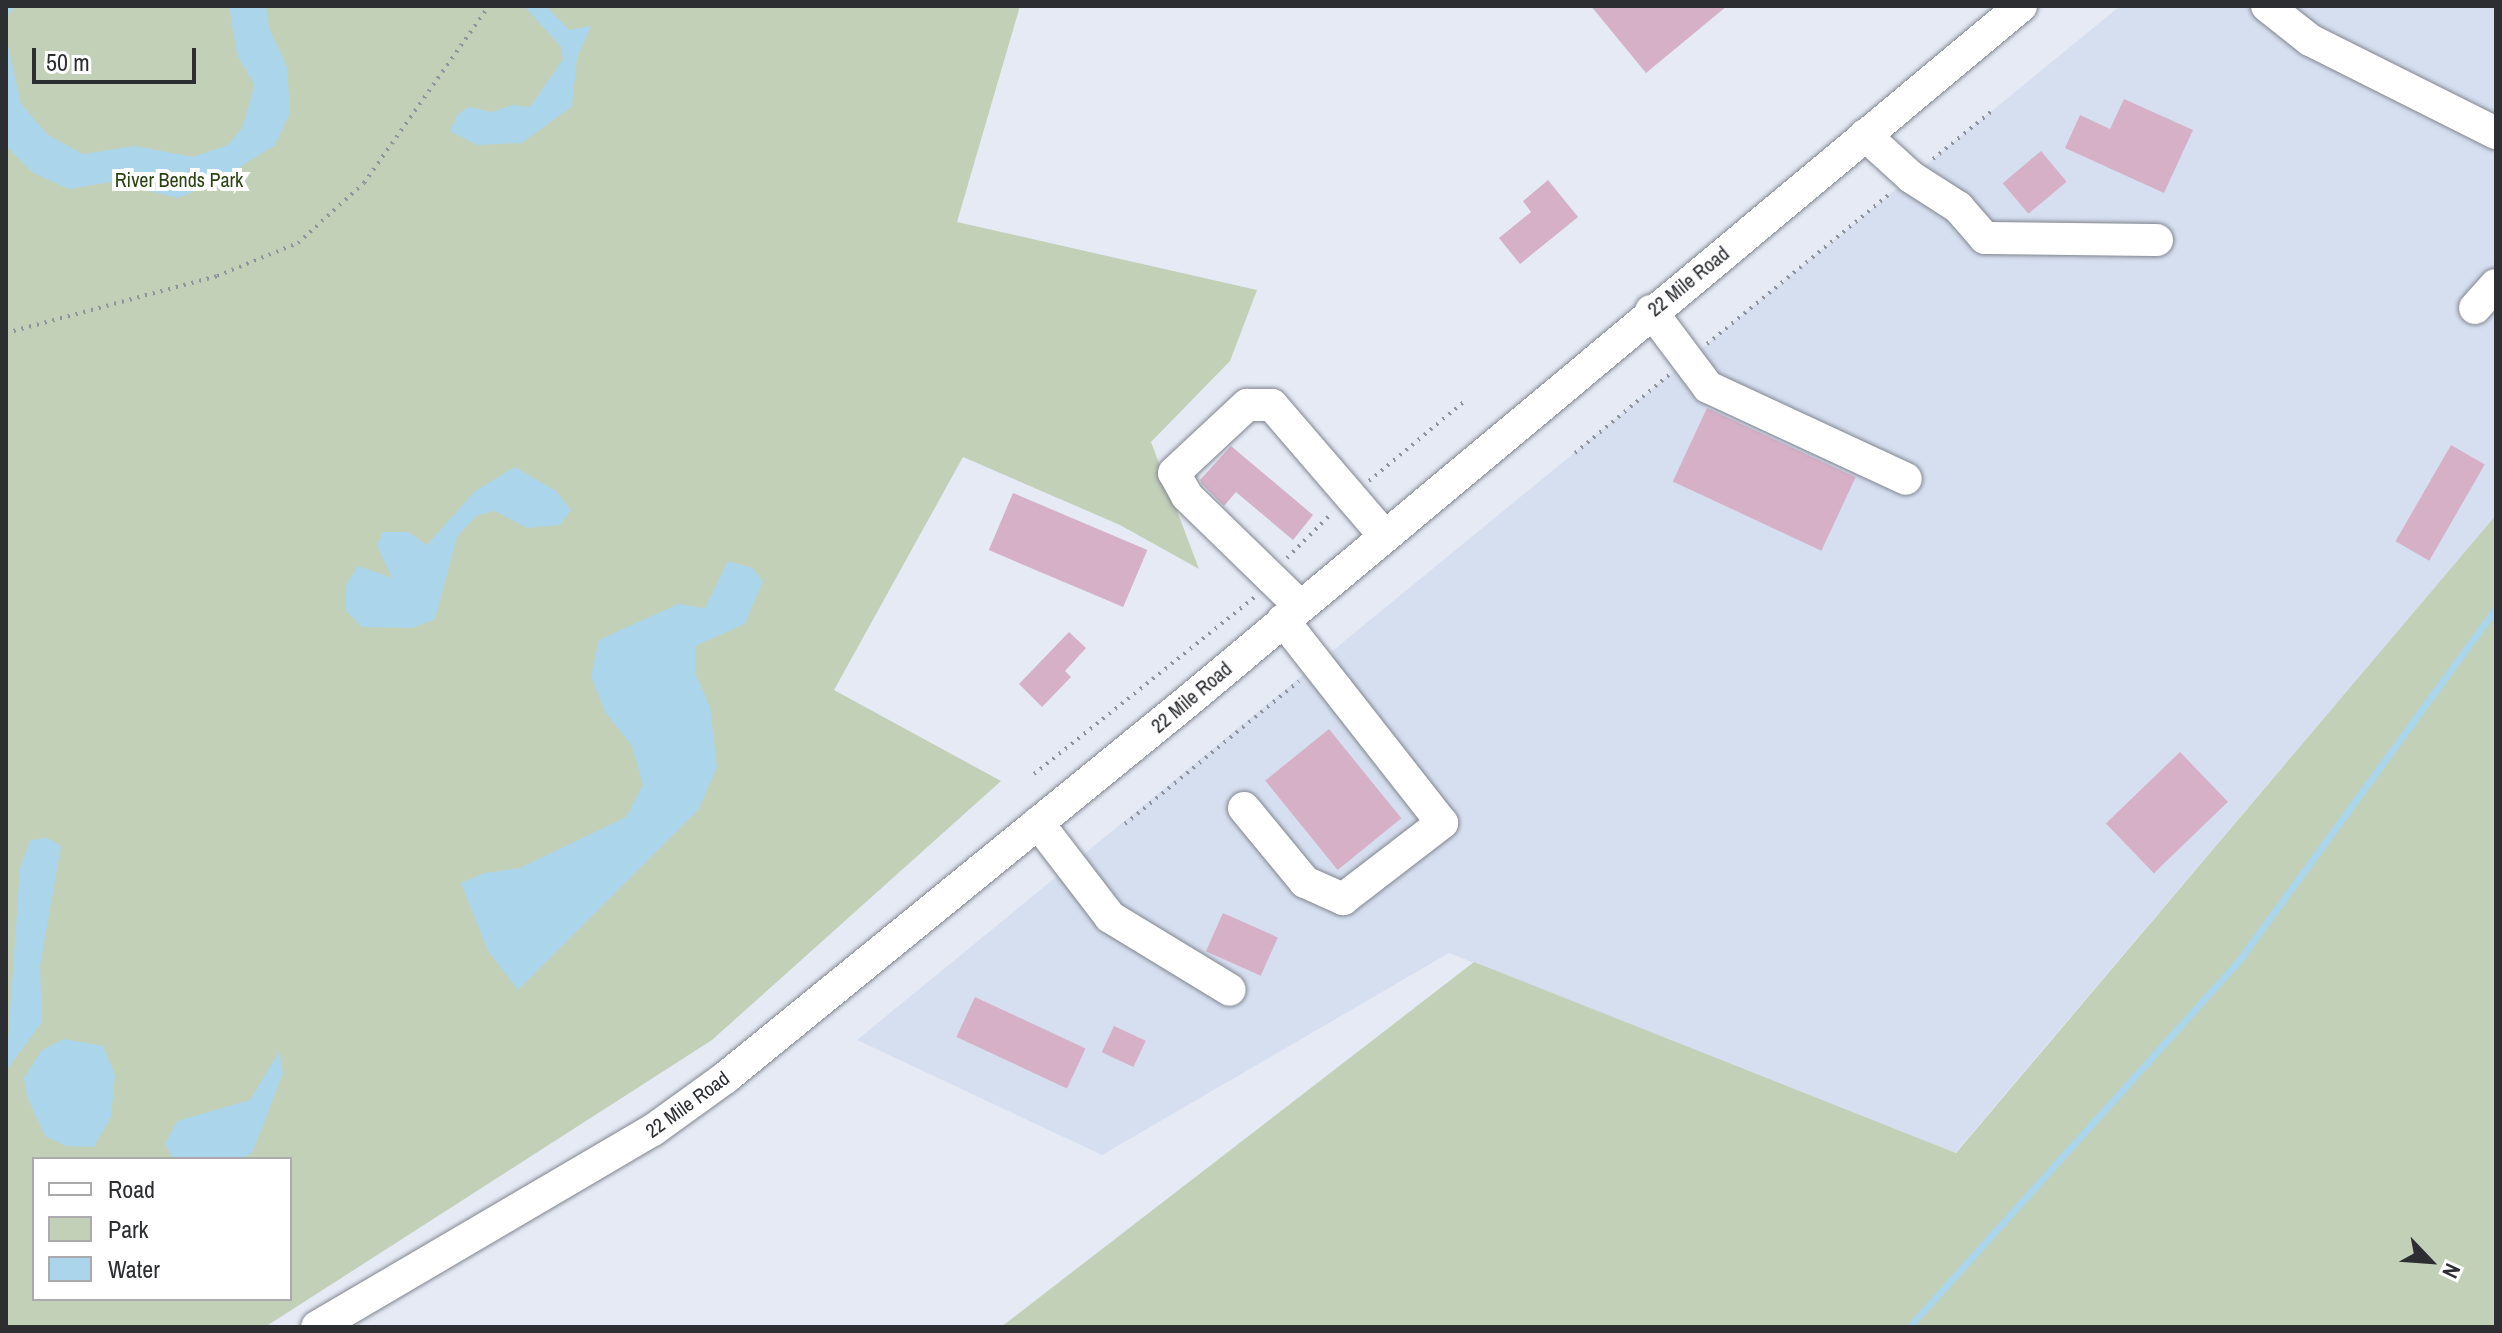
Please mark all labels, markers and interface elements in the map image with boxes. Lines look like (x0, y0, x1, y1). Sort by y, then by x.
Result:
scale bar (36, 32, 200, 82)
text: 50 m (46, 46, 90, 78)
park label: River Bends Park (115, 167, 243, 191)
street label: 22 Mile Road (1643, 241, 1733, 321)
street label: 22 Mile Road (1146, 656, 1236, 738)
street label: 22 Mile Road (640, 1066, 734, 1142)
legend (32, 1157, 292, 1301)
text: Road (108, 1173, 155, 1205)
text: Park (108, 1213, 148, 1245)
north arrow (2390, 1221, 2470, 1301)
text: Water (108, 1253, 160, 1285)
text: N (2435, 1259, 2468, 1283)

